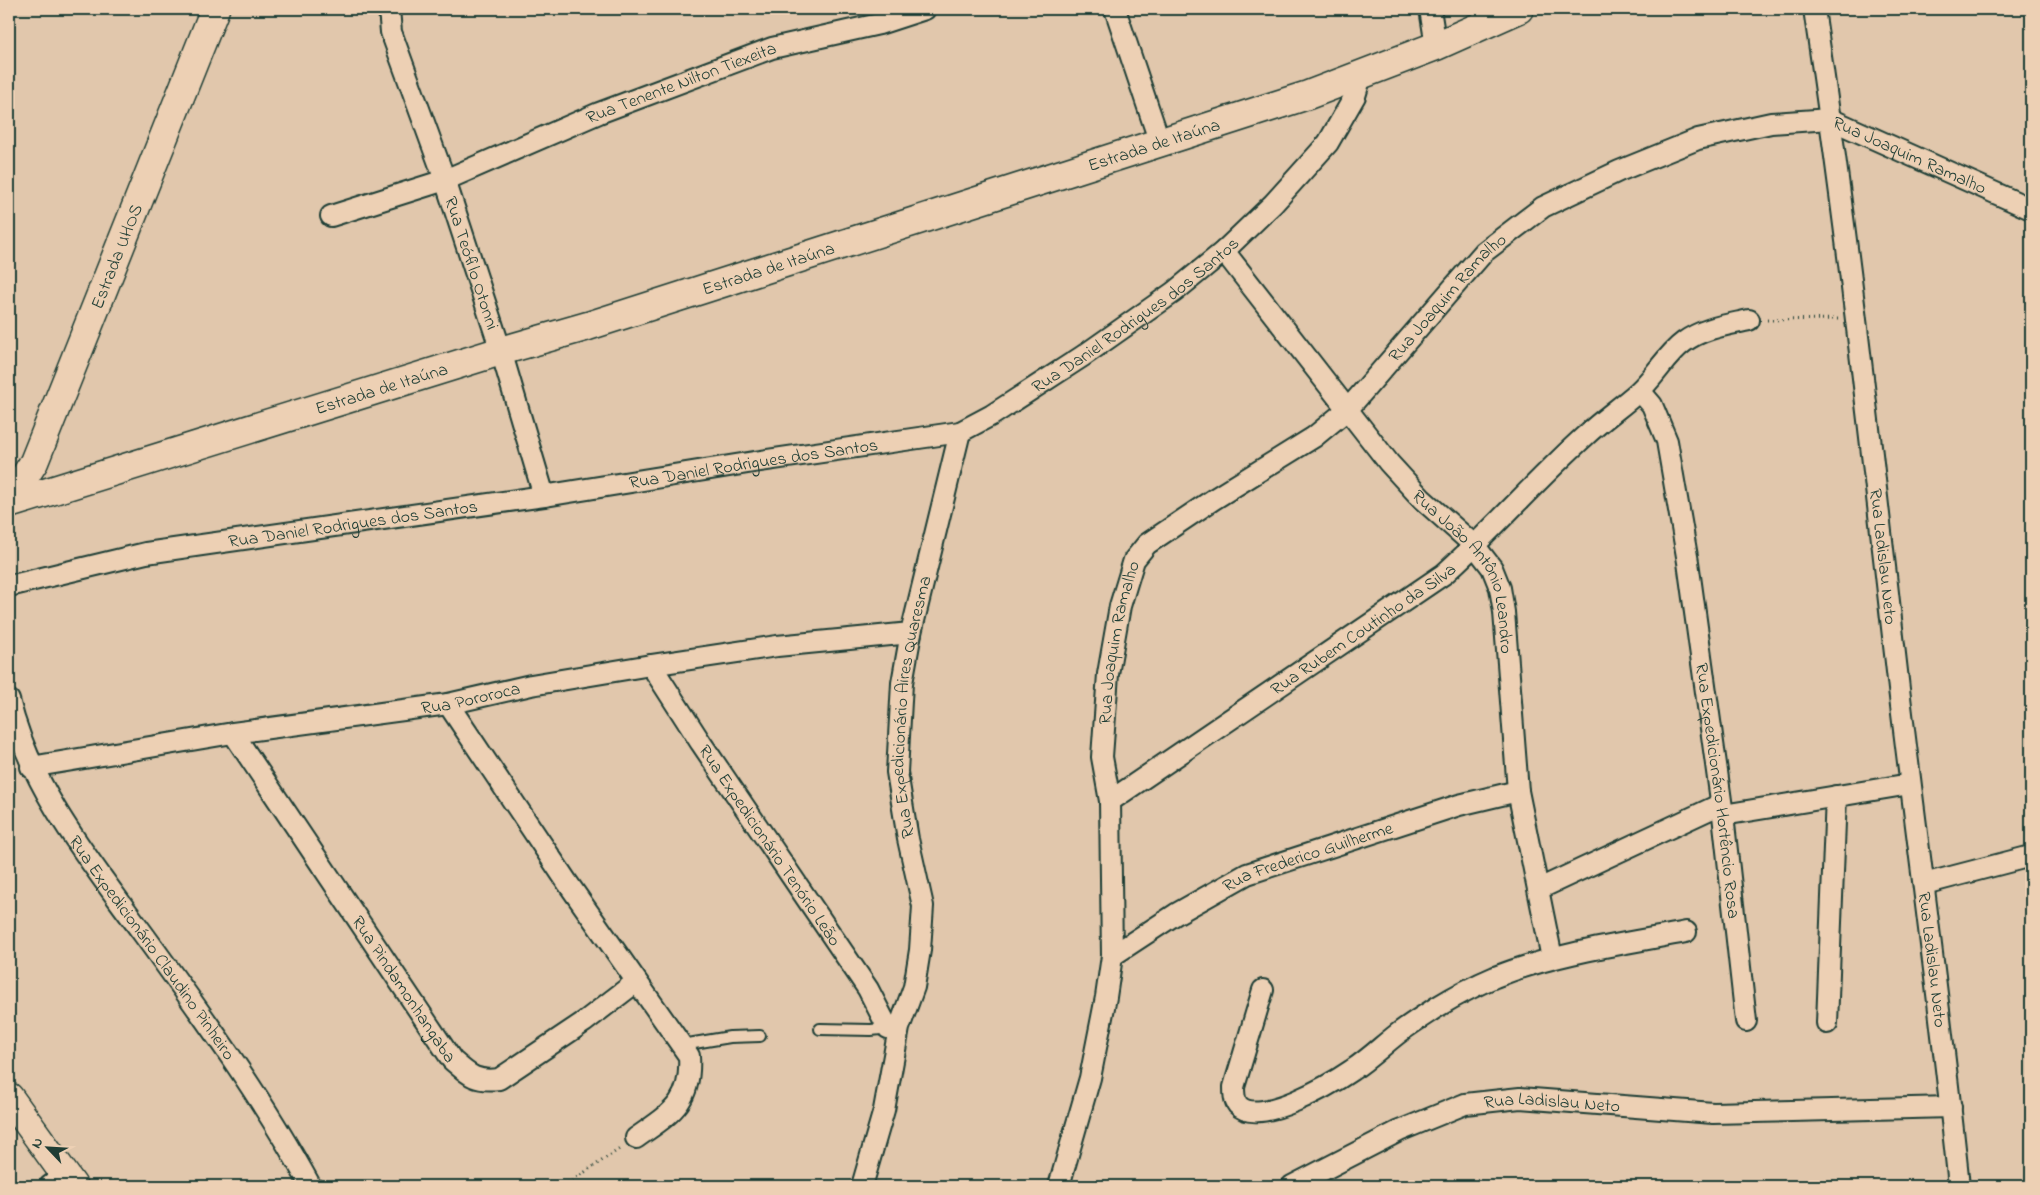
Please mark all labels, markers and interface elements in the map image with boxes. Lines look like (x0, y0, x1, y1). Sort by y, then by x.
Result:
street label: Rua Tenente Nilton Tiexeita (582, 37, 780, 132)
street label: Rua Joaquim Ramalho (1828, 111, 1990, 202)
street label: Estrada de Itaúna (1085, 113, 1224, 180)
street label: Rua Teófilo Otonni (436, 194, 504, 334)
street label: Estrada UHOS (85, 200, 151, 313)
street label: Rua Joaquim Ramalho (1383, 228, 1513, 369)
street label: Rua Daniel Rodrigues dos Santos (1027, 232, 1246, 401)
street label: Estrada de Itaúna (699, 237, 838, 303)
street label: Estrada de Itaúna (313, 357, 451, 423)
street label: Rua Daniel Rodrigues dos Santos (627, 433, 880, 497)
street label: Rua João Antônio Leandro (1405, 485, 1518, 655)
street label: Rua Ladislau Neto (1861, 487, 1903, 626)
street label: Rua Daniel Rodrigues dos Santos (227, 495, 480, 556)
street label: Rua Joaquim Ramalho (1093, 558, 1148, 725)
street label: Rua Rubem Coutinho da Silva (1266, 558, 1463, 703)
street label: Rua Expedicionário Aires Quaresma (886, 573, 939, 840)
street label: Rua Expedicionário Hortêncio Rosa (1687, 661, 1746, 920)
street label: Rua Pororoca (420, 677, 523, 723)
street label: Rua Expedicionário Tenório Leão (691, 740, 846, 952)
street label: Rua Frederico Guilherme (1218, 816, 1398, 900)
street label: Rua Expedicionário Claudino Pinheiro (61, 831, 241, 1066)
street label: Rua Ladislau Neto (1909, 890, 1952, 1029)
street label: Rua Pindamonhangaba (344, 911, 461, 1069)
street label: Rua Ladislau Neto (1483, 1087, 1621, 1121)
north arrow (22, 1122, 72, 1172)
text: N (26, 1134, 49, 1152)

